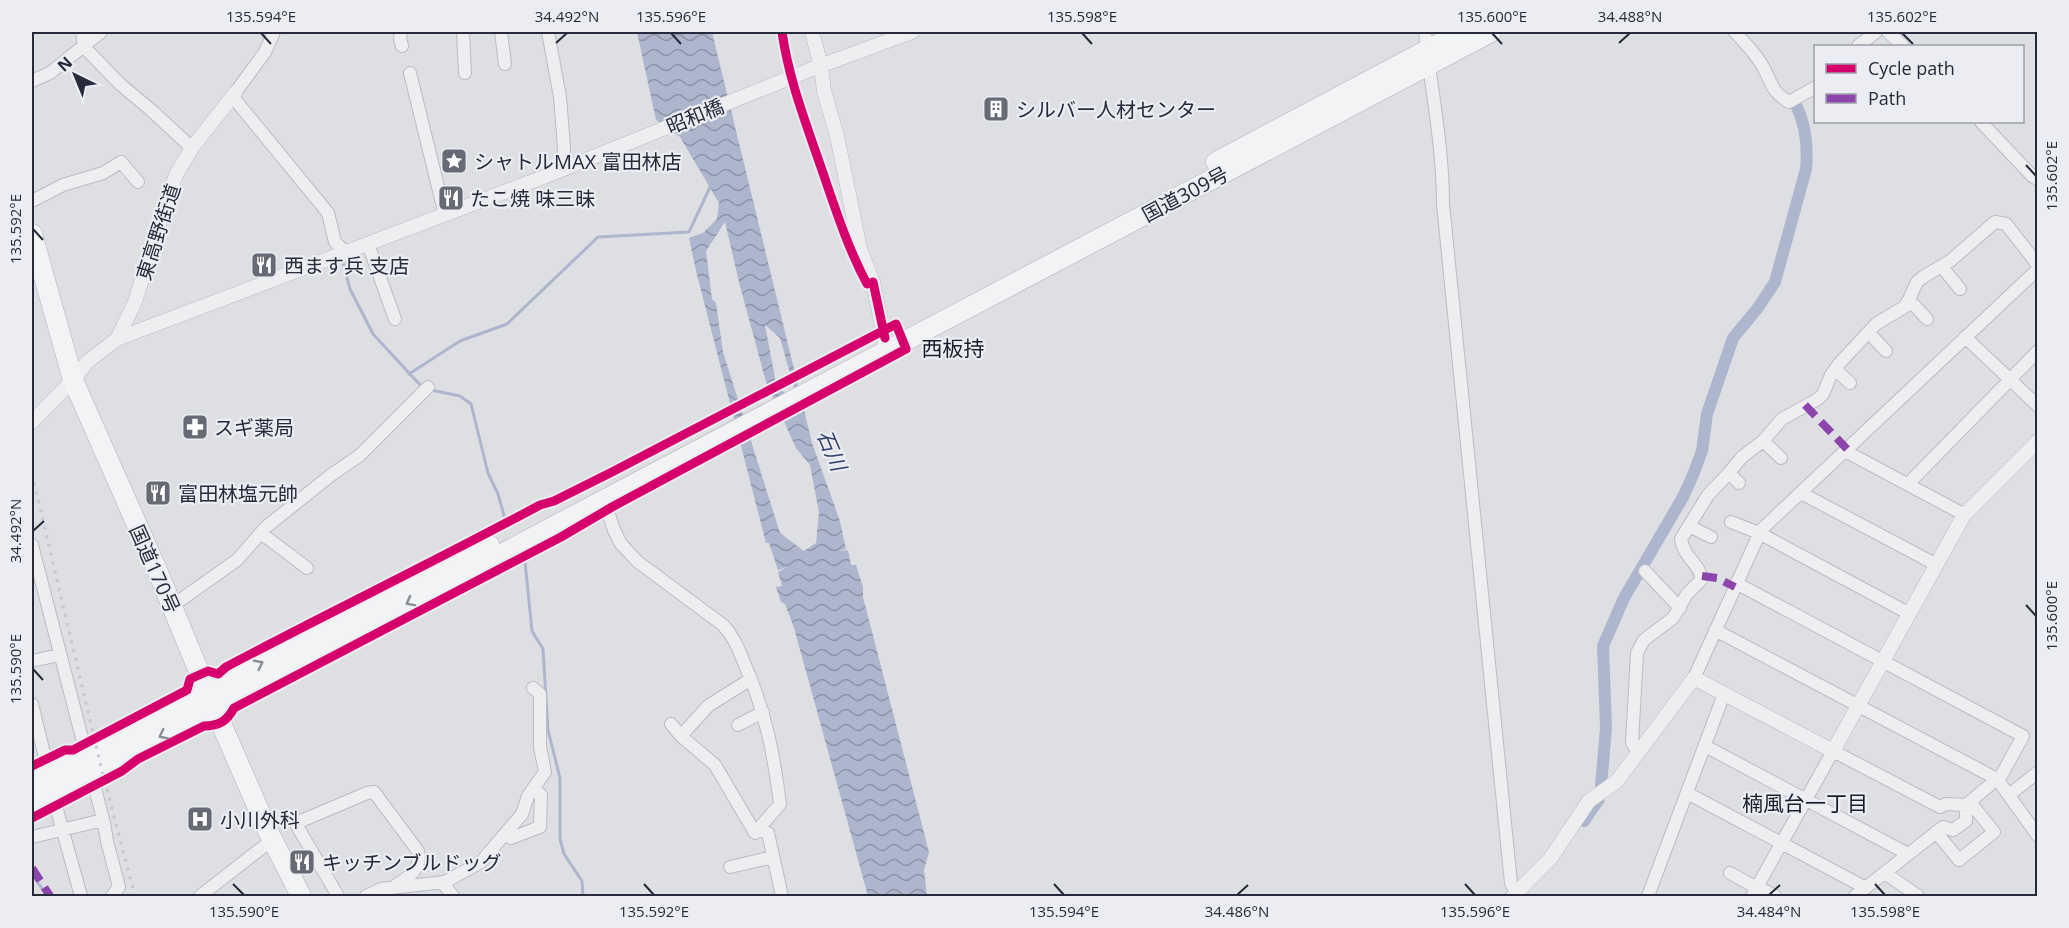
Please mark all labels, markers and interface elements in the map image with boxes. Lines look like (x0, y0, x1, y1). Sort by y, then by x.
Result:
text: 135.594°E (226, 6, 296, 26)
text: 34.492°N (535, 6, 599, 26)
text: 135.596°E (636, 6, 706, 26)
text: 135.598°E (1047, 6, 1117, 26)
text: 135.600°E (1457, 6, 1527, 26)
text: 34.488°N (1598, 6, 1662, 26)
text: 135.602°E (1867, 6, 1937, 26)
north arrow (45, 45, 105, 105)
legend (1814, 45, 2024, 123)
text: N (53, 52, 77, 77)
text: Cycle path (1868, 56, 1955, 80)
text: Path (1868, 86, 1906, 110)
street label: 昭和橋 (662, 92, 728, 140)
building icon: シルバー人材センター (981, 94, 1011, 124)
place label: シルバー人材センター (1016, 96, 1216, 123)
text: 135.602°E (2041, 141, 2061, 211)
place icon: シャトルMAX 富田林店 (439, 146, 469, 176)
place label: シャトルMAX 富田林店 (474, 148, 681, 175)
street label: 国道309号 (1137, 160, 1233, 228)
street label: 東高野街道 (130, 180, 186, 284)
restaurant icon: たこ焼 味三昧 (436, 183, 466, 213)
place label: たこ焼 味三昧 (470, 185, 595, 212)
text: 135.592°E (5, 194, 25, 264)
restaurant icon: 西ます兵 支店 (249, 250, 279, 280)
place label: 西ます兵 支店 (284, 252, 409, 279)
district label: 西板持 (922, 334, 985, 362)
pharmacy icon: スギ薬局 (180, 412, 210, 442)
place label: スギ薬局 (214, 414, 294, 441)
water label: 石川 (811, 425, 854, 477)
restaurant icon: 富田林塩元帥 (143, 478, 173, 508)
place label: 富田林塩元帥 (178, 480, 298, 507)
text: 34.492°N (5, 499, 25, 563)
street label: 国道170号 (123, 520, 187, 618)
text: 135.600°E (2041, 581, 2061, 651)
one-way arrow (406, 595, 417, 606)
text: 135.590°E (5, 634, 25, 704)
one-way arrow (252, 660, 263, 671)
one-way arrow (159, 728, 169, 739)
district label: 楠風台一丁目 (1742, 789, 1868, 817)
hospital icon: 小川外科 (185, 804, 215, 834)
place label: 小川外科 (220, 806, 300, 833)
restaurant icon: キッチンブルドッグ (287, 847, 317, 877)
place label: キッチンブルドッグ (322, 849, 501, 876)
text: 135.590°E (209, 901, 279, 921)
text: 135.592°E (619, 901, 689, 921)
text: 135.594°E (1029, 901, 1099, 921)
text: 34.486°N (1205, 901, 1269, 921)
text: 135.596°E (1440, 901, 1510, 921)
text: 34.484°N (1737, 901, 1801, 921)
text: 135.598°E (1850, 901, 1920, 921)

